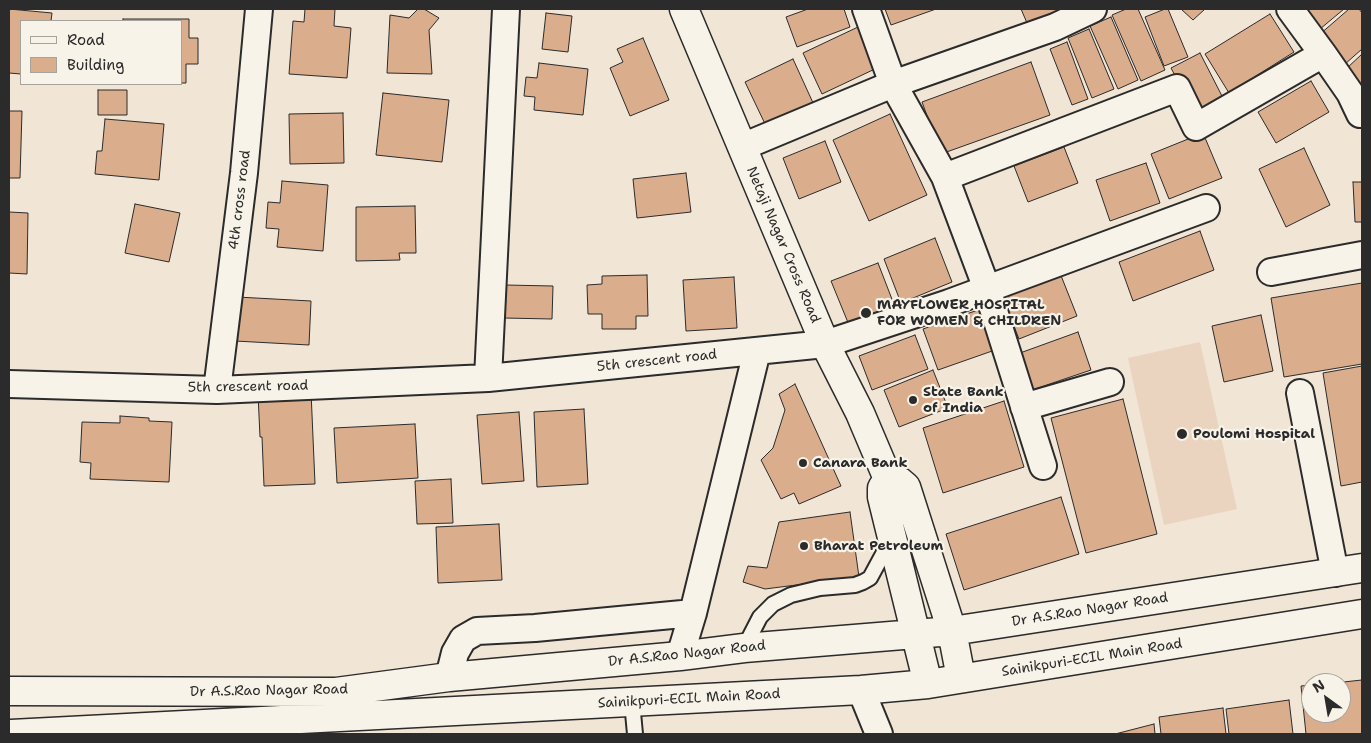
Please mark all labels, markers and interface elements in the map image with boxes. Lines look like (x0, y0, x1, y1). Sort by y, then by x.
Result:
legend (20, 20, 182, 85)
text: Road (67, 30, 105, 50)
text: Building (67, 55, 124, 75)
street label: 4th cross road (226, 149, 254, 251)
street label: Netaji Nagar Cross Road (742, 164, 824, 326)
place label: MAYFLOWER HOSPITAL FOR WOMEN & CHILDREN (877, 297, 1061, 330)
marker: MAYFLOWER HOSPITAL FOR WOMEN & CHILDREN (859, 306, 873, 320)
street label: 5th crescent road (596, 346, 718, 376)
street label: 5th crescent road (187, 378, 309, 396)
place label: State Bank of India (923, 384, 1004, 417)
marker: State Bank of India (907, 394, 919, 406)
place label: Poulomi Hospital (1193, 426, 1315, 442)
marker: Poulomi Hospital (1175, 427, 1189, 441)
place label: Canara Bank (813, 455, 908, 471)
marker: Canara Bank (797, 457, 809, 469)
place label: Bharat Petroleum (814, 538, 943, 554)
marker: Bharat Petroleum (798, 540, 810, 552)
street label: Dr A.S.Rao Nagar Road (1011, 589, 1169, 631)
street label: Sainikpuri-ECIL Main Road (1000, 635, 1184, 681)
street label: Dr A.S.Rao Nagar Road (608, 637, 766, 671)
north arrow (1301, 673, 1351, 723)
text: N (1309, 676, 1328, 697)
street label: Dr A.S.Rao Nagar Road (190, 681, 348, 701)
street label: Sainikpuri-ECIL Main Road (597, 686, 781, 712)

